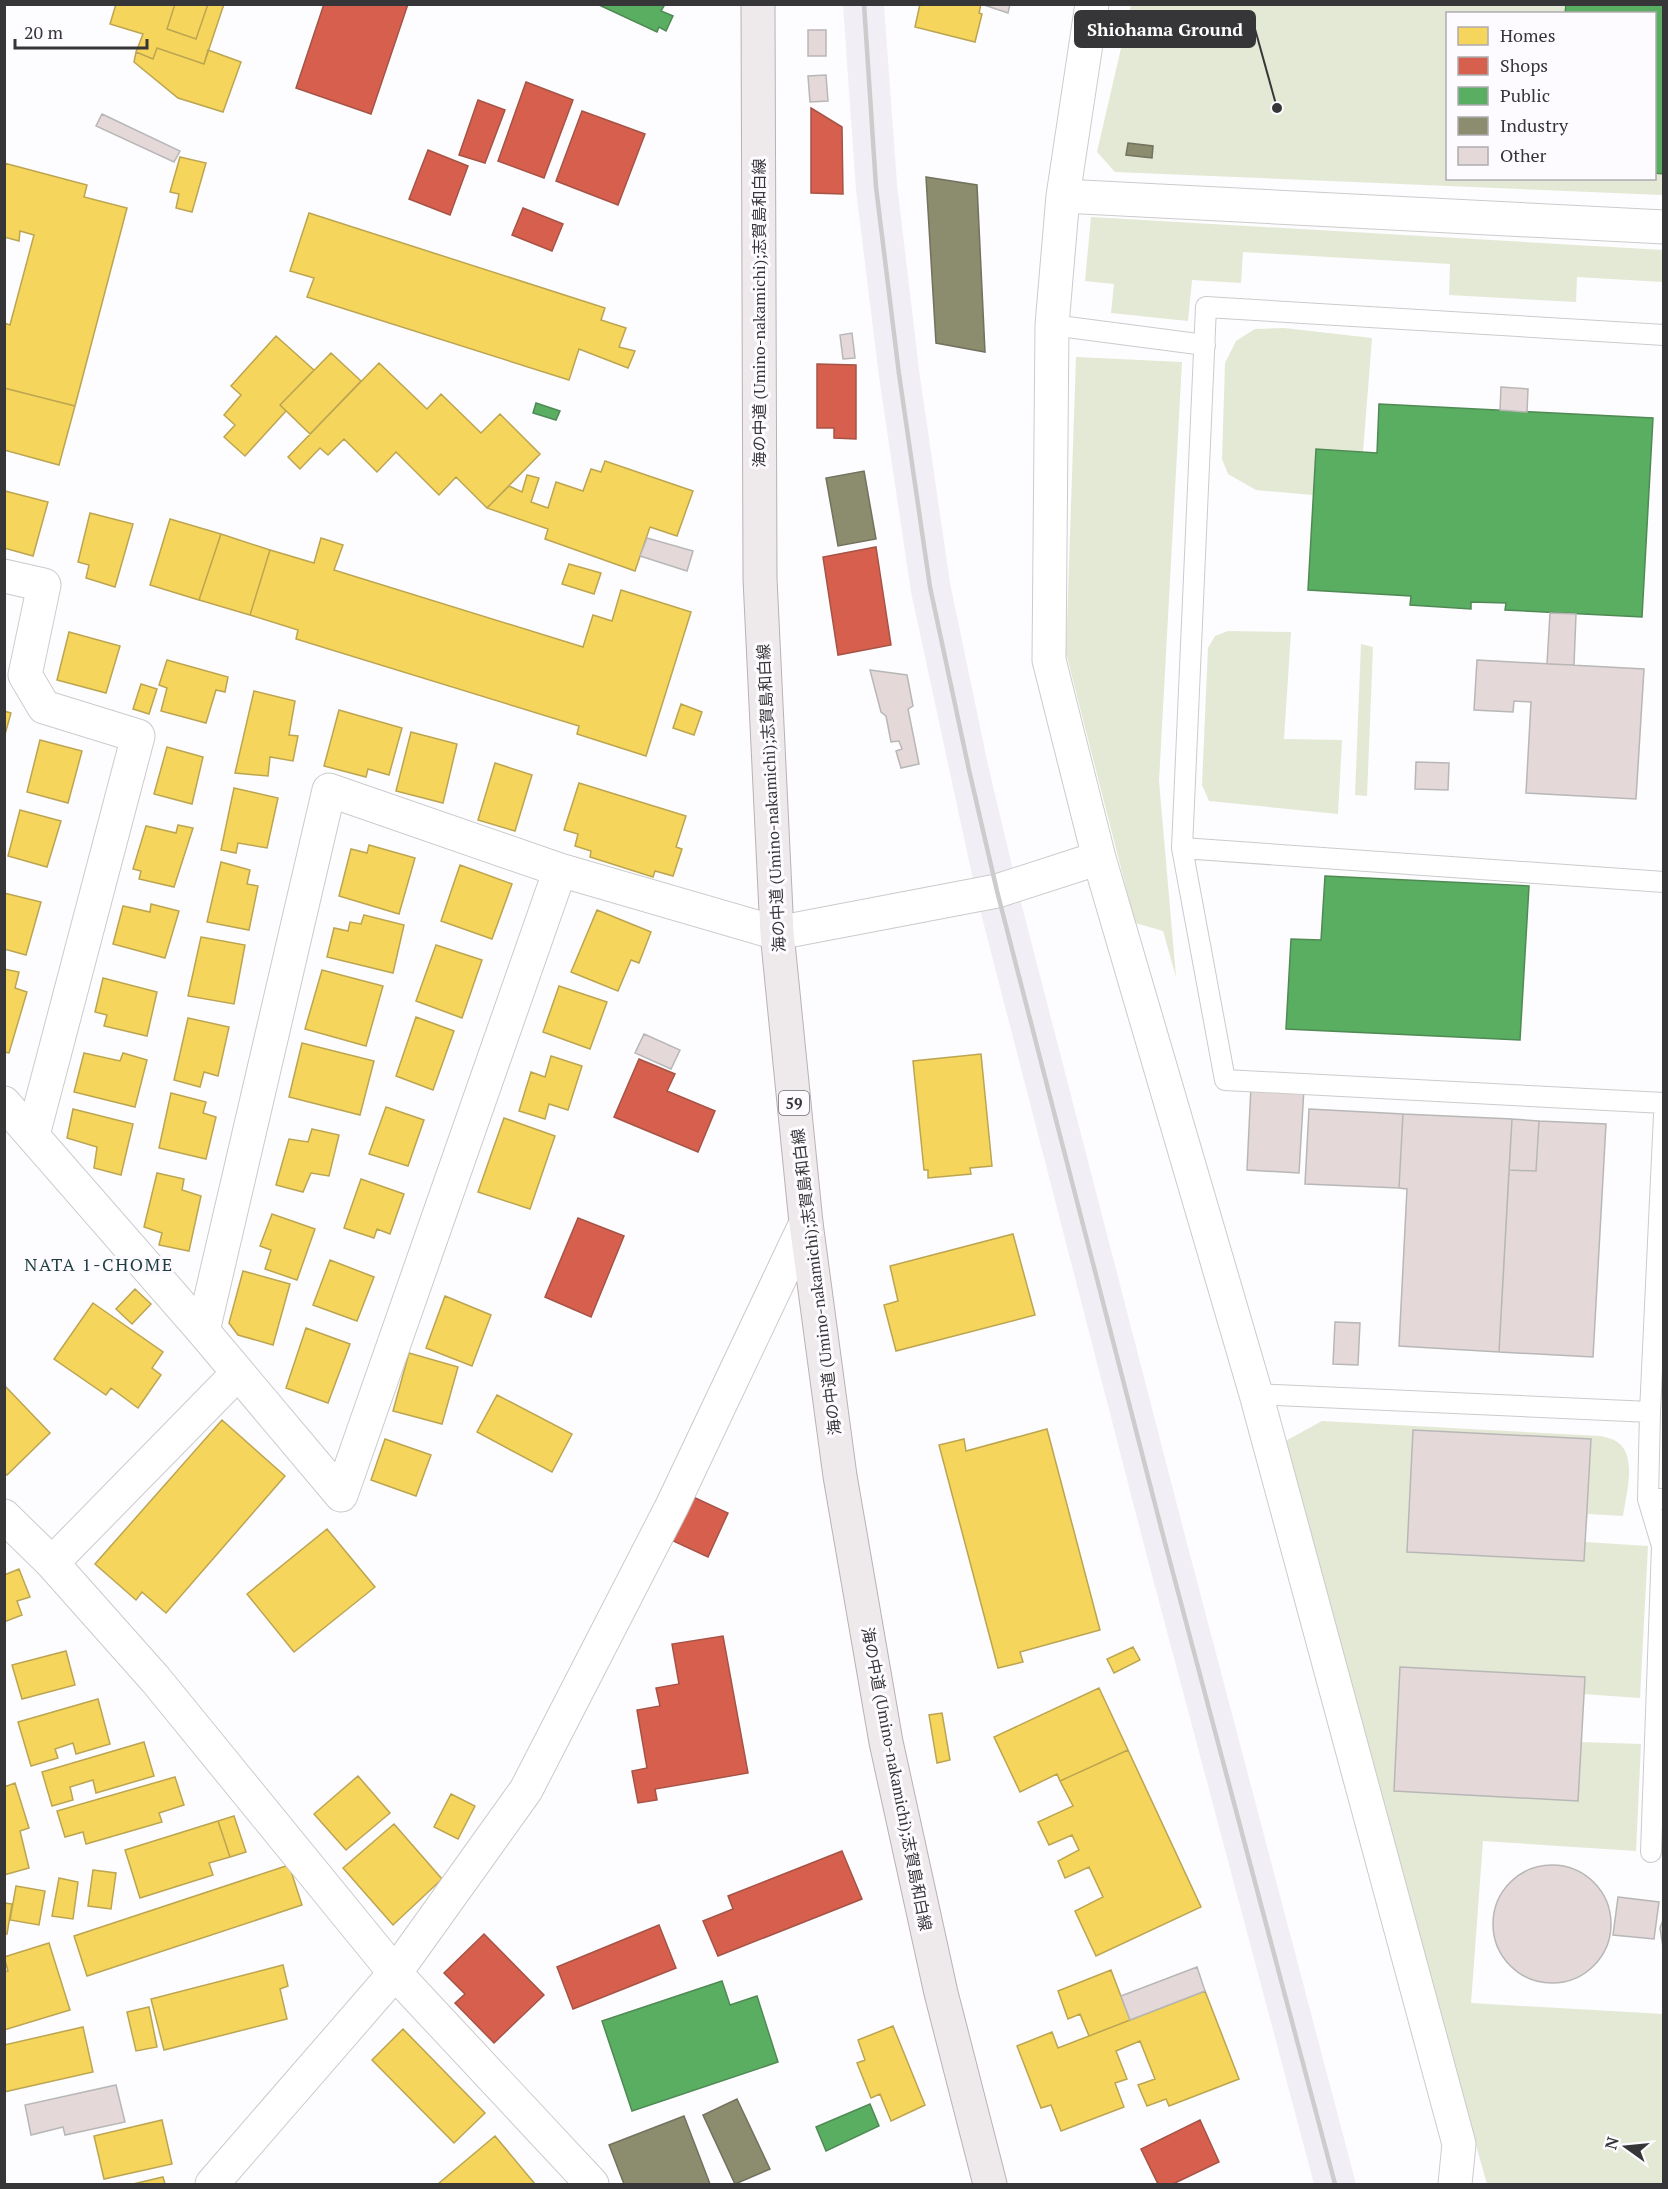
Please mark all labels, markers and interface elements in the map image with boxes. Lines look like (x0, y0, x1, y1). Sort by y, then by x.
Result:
callout: Shiohama Ground (1075, 11, 1255, 47)
scale bar (15, 12, 147, 50)
legend (1446, 12, 1656, 180)
text: Shiohama Ground (1087, 17, 1243, 41)
text: 20 m (24, 20, 64, 44)
text: Homes (1500, 23, 1555, 47)
text: Shops (1500, 53, 1548, 77)
text: Public (1500, 83, 1550, 107)
text: Industry (1500, 113, 1569, 137)
text: Other (1500, 143, 1547, 167)
street label: 海の中道 (Umino-nakamichi);志賀島和白線 (748, 159, 770, 467)
street label: 海の中道 (Umino-nakamichi);志賀島和白線 (752, 643, 790, 953)
road number: 59 (779, 1091, 809, 1115)
street label: 海の中道 (Umino-nakamichi);志賀島和白線 (786, 1127, 846, 1437)
district label: NATA 1-CHOME (24, 1252, 174, 1276)
street label: 海の中道 (Umino-nakamichi);志賀島和白線 (857, 1625, 937, 1933)
north arrow (1596, 2117, 1656, 2177)
text: N (1599, 2134, 1624, 2152)

